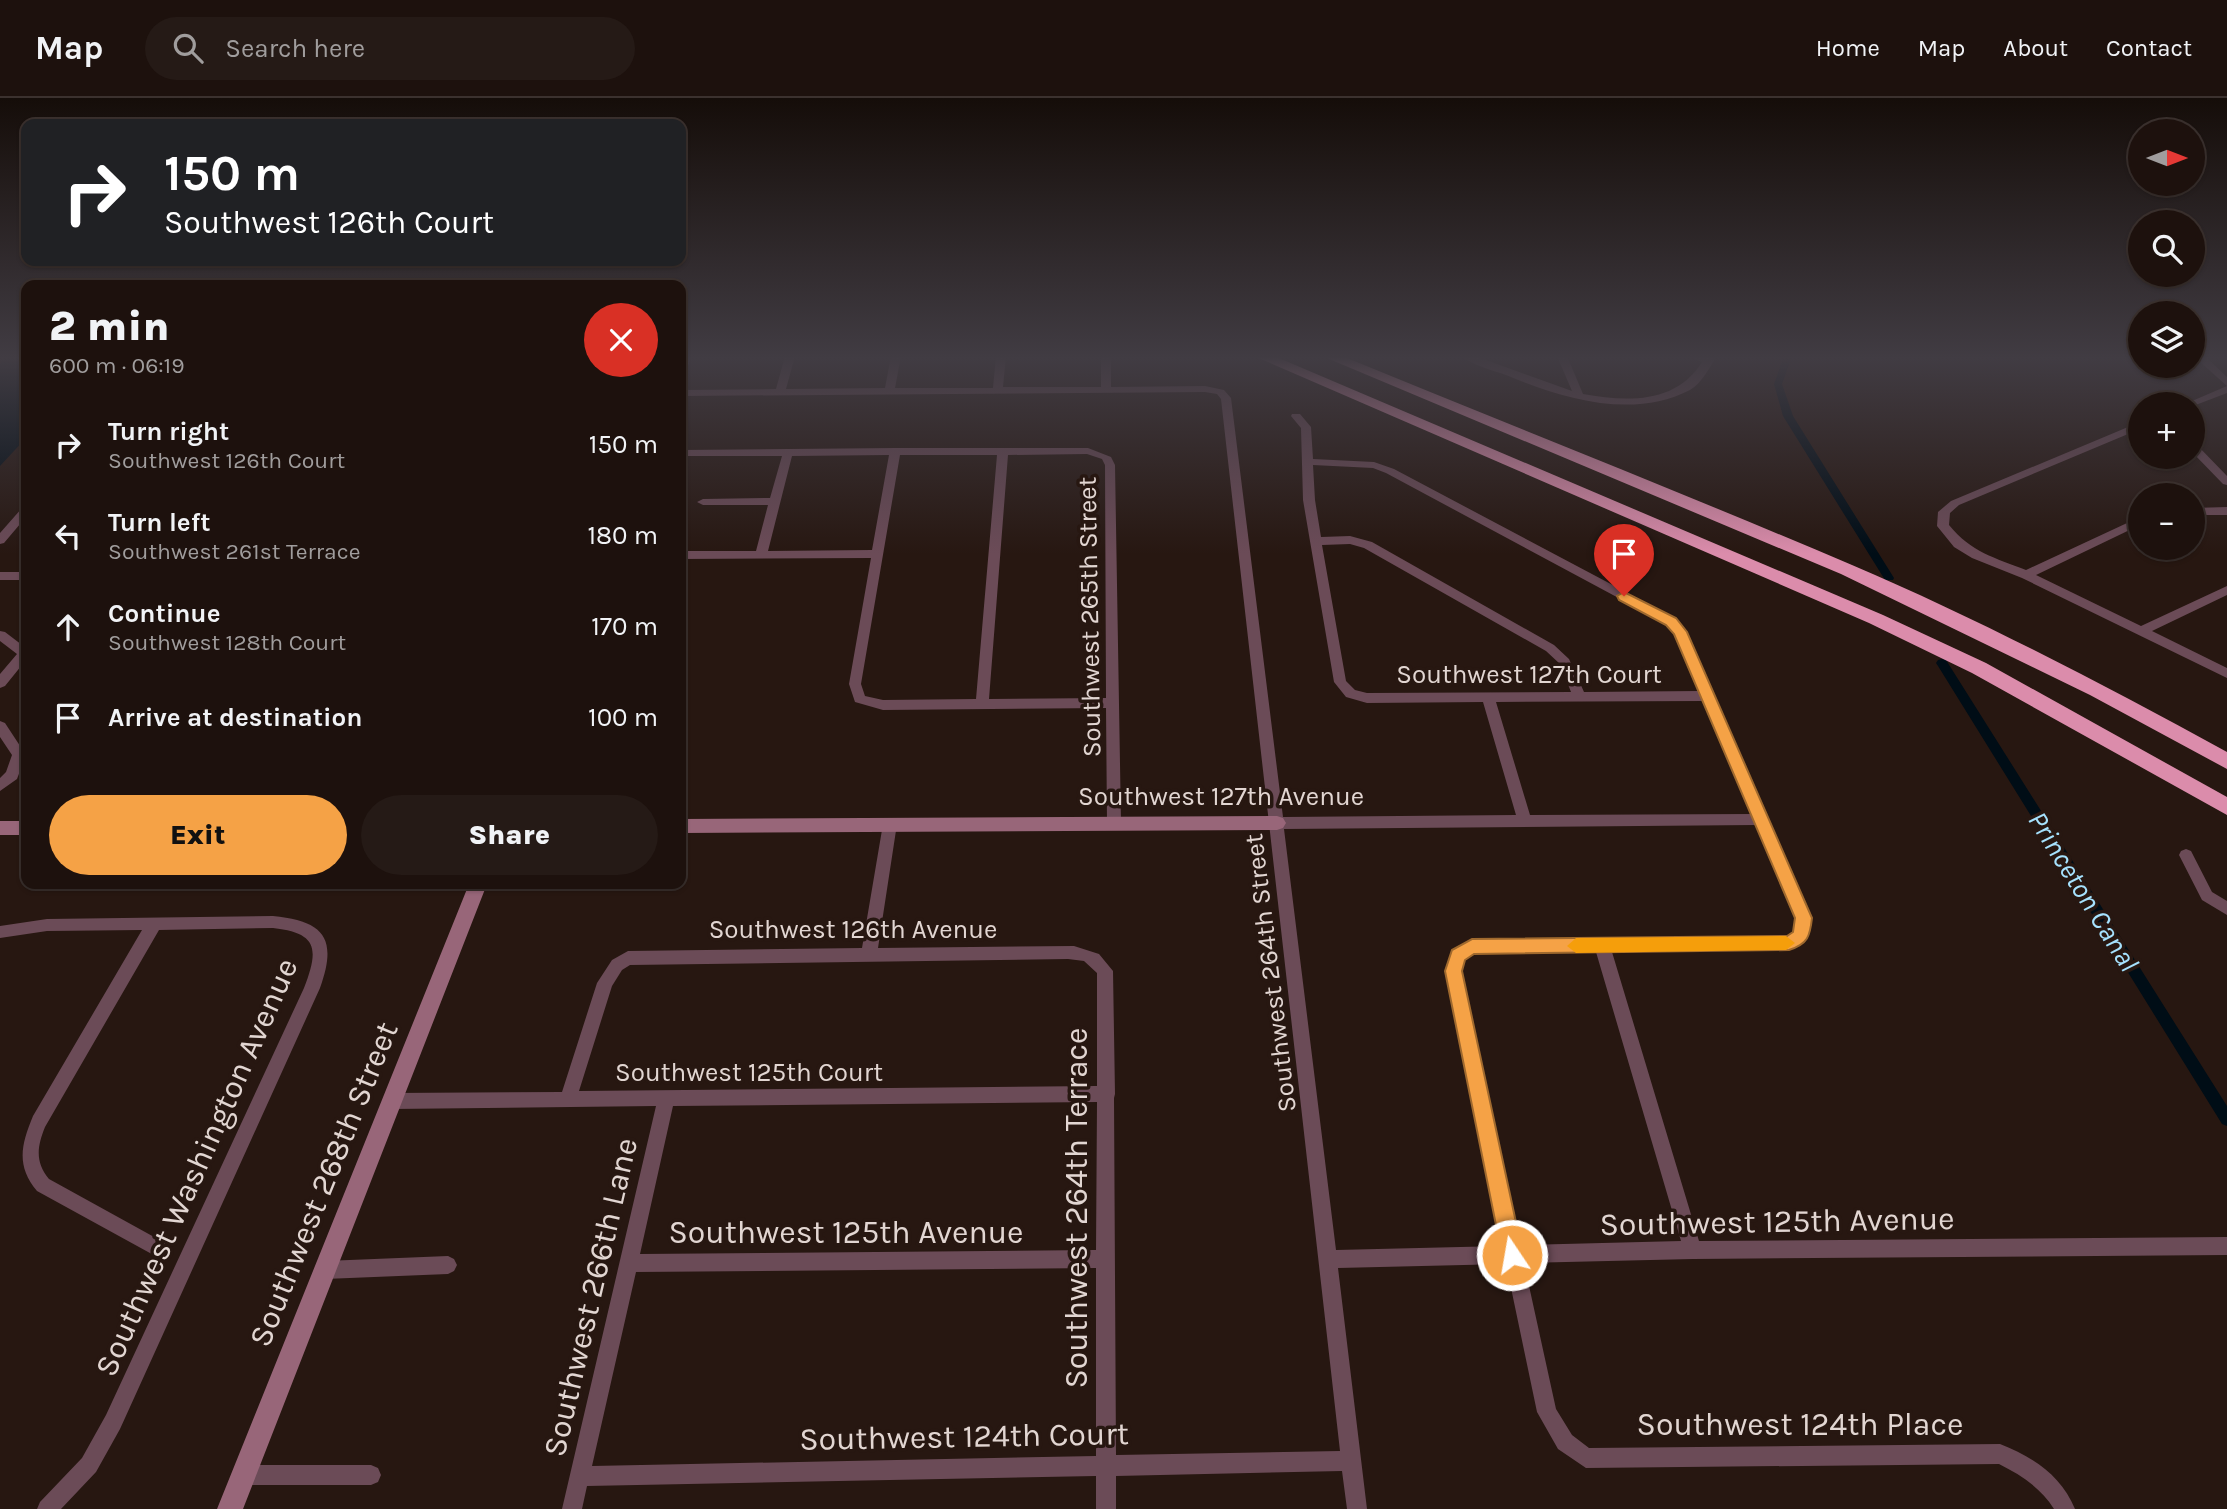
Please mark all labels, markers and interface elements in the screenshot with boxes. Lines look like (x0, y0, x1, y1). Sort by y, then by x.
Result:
search box (145, 17, 635, 80)
text: Map (35, 29, 103, 67)
icon: search (169, 29, 207, 67)
text: Search here (225, 33, 365, 64)
text: Home (1816, 34, 1880, 62)
text: Map (1918, 34, 1965, 62)
text: About (2003, 34, 2068, 62)
text: Contact (2106, 34, 2192, 62)
north arrow (2128, 119, 2205, 196)
map controls (2128, 119, 2205, 560)
text: 150 m (164, 145, 300, 202)
icon: right (49, 147, 140, 238)
text: Southwest 126th Court (164, 204, 494, 241)
button: search (2128, 210, 2205, 287)
text: 2 min (49, 301, 169, 351)
button: layers (2128, 301, 2205, 378)
button: close (584, 303, 658, 377)
text: 600 m · 06:19 (49, 352, 185, 379)
button: + (2128, 392, 2205, 469)
text: Turn right (108, 416, 229, 447)
icon: right (49, 426, 87, 464)
text: 150 m (589, 429, 658, 460)
text: Southwest 126th Court (108, 447, 345, 474)
street label: Southwest 265th Street (1072, 476, 1107, 758)
button: − (2128, 483, 2205, 560)
text: Turn left (108, 507, 210, 538)
icon: left (49, 517, 87, 555)
text: 180 m (588, 520, 658, 551)
pin (1594, 524, 1654, 596)
icon: arrive (1605, 535, 1643, 573)
text: Southwest 261st Terrace (108, 538, 360, 565)
text: Continue (108, 598, 220, 629)
icon: ahead (49, 608, 87, 646)
text: 170 m (591, 611, 658, 642)
text: Southwest 128th Court (108, 629, 346, 656)
street label: Southwest 127th Court (1396, 659, 1662, 690)
icon: arrive (49, 699, 87, 737)
text: Arrive at destination (108, 702, 362, 733)
text: 100 m (588, 702, 658, 733)
street label: Southwest 127th Avenue (1078, 781, 1364, 812)
button: Exit (49, 795, 347, 875)
button: Share (361, 795, 658, 875)
water label: Princeton Canal (2021, 805, 2146, 977)
street label: Southwest 264th Street (1238, 832, 1303, 1114)
street label: Southwest 126th Avenue (709, 914, 997, 945)
street label: Southwest Washington Avenue (87, 952, 306, 1382)
street label: Southwest 268th Street (241, 1016, 406, 1352)
street label: Southwest 264th Terrace (1058, 1027, 1095, 1389)
street label: Southwest 125th Court (615, 1057, 883, 1088)
street label: Southwest 266th Lane (536, 1134, 645, 1460)
street label: Southwest 125th Avenue (1599, 1200, 1955, 1243)
street label: Southwest 125th Avenue (668, 1214, 1024, 1251)
position arrow (1475, 1218, 1549, 1292)
street label: Southwest 124th Place (1637, 1406, 1963, 1443)
street label: Southwest 124th Court (799, 1415, 1129, 1458)

